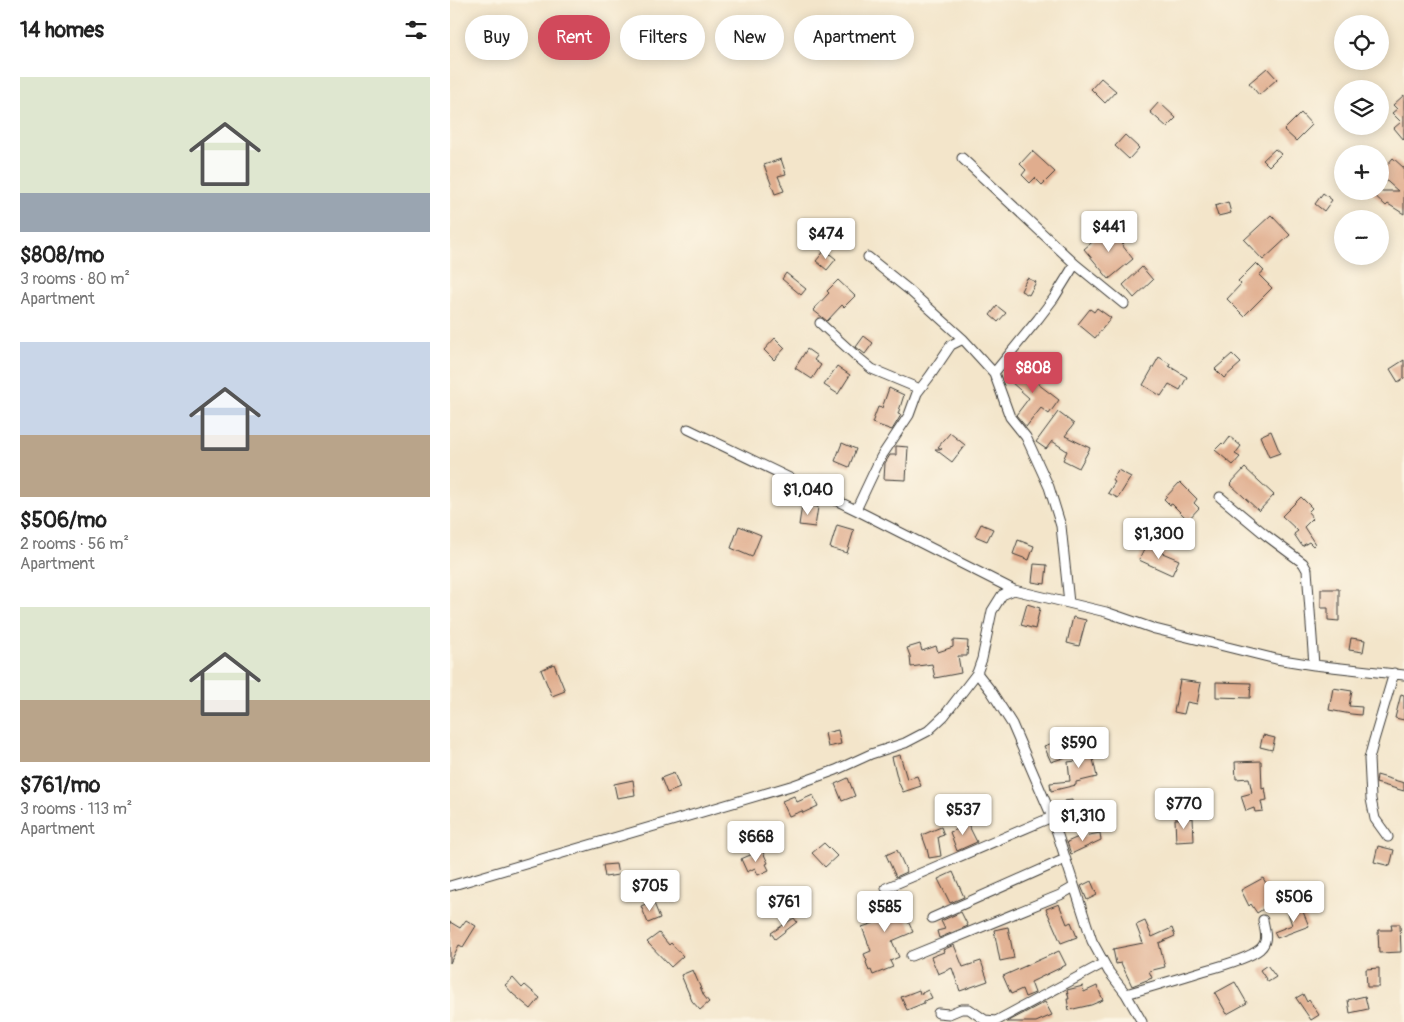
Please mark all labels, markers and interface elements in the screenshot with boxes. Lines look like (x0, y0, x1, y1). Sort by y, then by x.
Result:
chip: Buy (465, 15, 528, 60)
chip: Rent (538, 15, 610, 60)
chip: Filters (620, 15, 705, 60)
chip: New (715, 15, 784, 60)
chip: Apartment (794, 15, 914, 60)
map controls (1334, 15, 1389, 265)
button: locate (1334, 15, 1389, 70)
icon: filters (402, 16, 430, 44)
text: 14 homes (20, 17, 104, 44)
button: layers (1334, 80, 1389, 135)
icon: home (180, 109, 270, 199)
button: + (1334, 145, 1389, 200)
pin: $441 (1079, 210, 1139, 253)
button: − (1334, 210, 1389, 265)
text: $441 (1092, 217, 1126, 237)
pin: $474 (796, 218, 856, 260)
text: $474 (808, 224, 844, 244)
text: $808/mo (20, 242, 104, 269)
text: 3 rooms · 80 m² (20, 269, 130, 289)
text: Apartment (20, 289, 95, 309)
pin: $808 (1003, 352, 1063, 394)
text: $808 (1015, 358, 1051, 378)
icon: home (180, 374, 270, 464)
pin: $1,040 (767, 474, 849, 516)
text: $1,040 (783, 480, 833, 500)
text: $506/mo (20, 507, 107, 534)
pin: $1,300 (1118, 518, 1200, 560)
text: $1,300 (1134, 524, 1184, 544)
text: 2 rooms · 56 m² (20, 534, 129, 554)
text: Apartment (20, 554, 95, 574)
icon: home (180, 639, 270, 729)
pin: $590 (1049, 726, 1109, 769)
text: $590 (1061, 733, 1097, 753)
text: $761/mo (20, 772, 100, 799)
pin: $770 (1154, 788, 1214, 830)
pin: $537 (933, 794, 993, 836)
text: $770 (1166, 794, 1202, 814)
text: 3 rooms · 113 m² (20, 799, 132, 819)
text: $537 (946, 800, 980, 820)
pin: $1,310 (1042, 800, 1124, 842)
text: $1,310 (1060, 806, 1106, 826)
text: Apartment (20, 819, 95, 839)
pin: $668 (726, 820, 786, 863)
text: $668 (738, 827, 774, 847)
pin: $705 (620, 870, 680, 912)
text: $705 (632, 876, 668, 896)
pin: $506 (1264, 880, 1324, 923)
pin: $761 (754, 886, 814, 928)
text: $506 (1275, 887, 1313, 907)
pin: $585 (855, 890, 915, 933)
text: $761 (768, 892, 800, 912)
text: $585 (868, 897, 902, 917)

